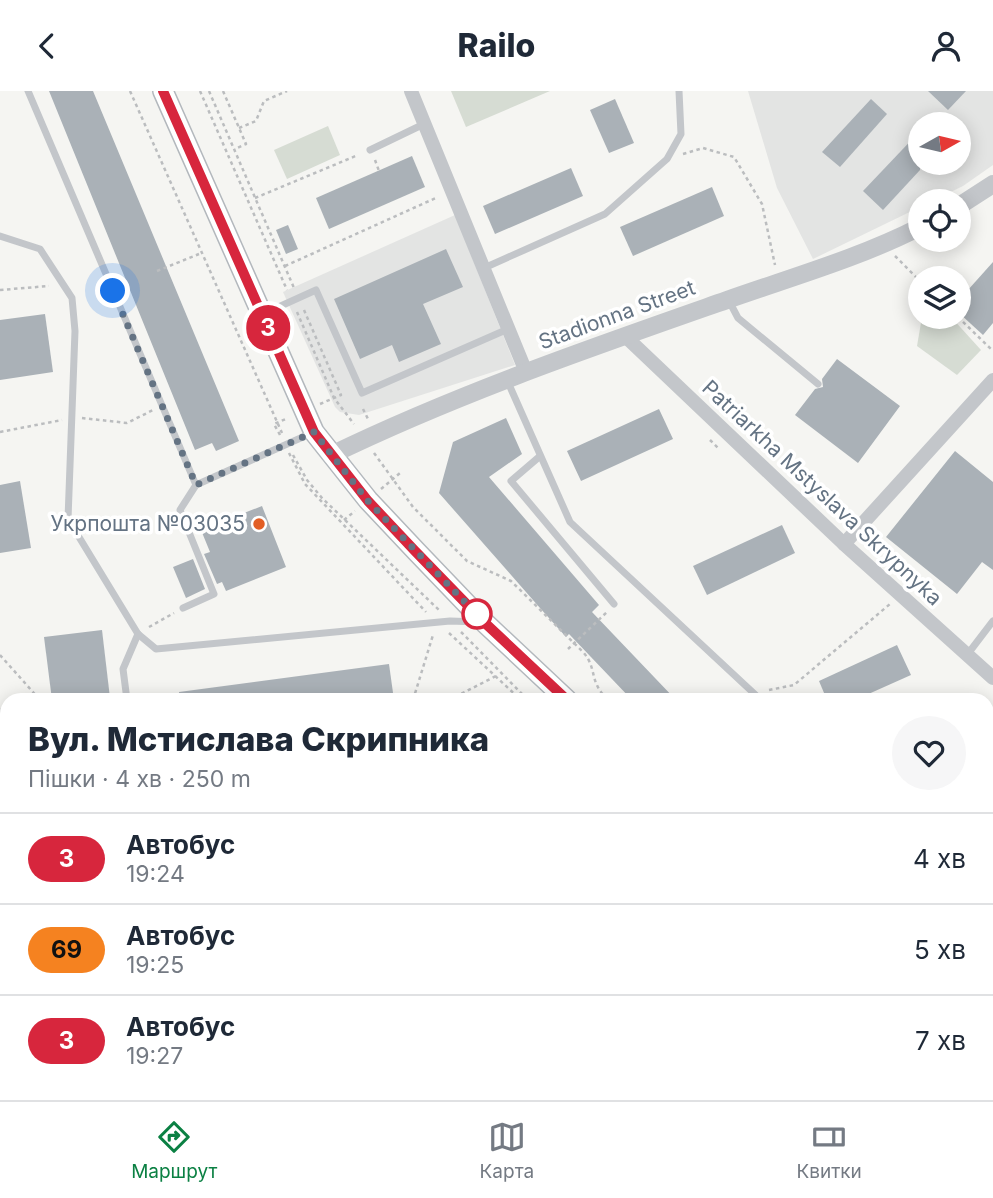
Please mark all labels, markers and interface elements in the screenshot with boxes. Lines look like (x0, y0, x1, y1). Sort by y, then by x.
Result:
text: Railo (458, 26, 535, 65)
icon: back (28, 27, 66, 65)
icon: person (927, 27, 965, 65)
north arrow (908, 112, 971, 175)
map controls (908, 112, 971, 329)
button: locate (908, 189, 971, 252)
button: layers (908, 266, 971, 329)
your location (95, 273, 130, 308)
street label: Stadionna Street (535, 275, 699, 354)
line badge: 3 (245, 305, 291, 351)
text: 3 (260, 313, 276, 342)
street label: Patriarkha Mstyslava Skrypnyka (697, 375, 947, 610)
place label: Укрпошта №03035 (51, 511, 245, 536)
marker: Укрпошта №03035 (251, 516, 267, 532)
unlabelled marker (462, 599, 492, 629)
button: heart (892, 716, 966, 790)
text: Вул. Мстислава Скрипника (28, 719, 489, 759)
text: Пішки · 4 хв · 250 m (28, 765, 251, 793)
text: Автобус (126, 829, 235, 860)
text: 4 хв (913, 843, 966, 874)
text: 3 (59, 844, 74, 873)
text: 19:24 (126, 860, 185, 888)
text: Автобус (126, 920, 235, 951)
text: 5 хв (914, 934, 966, 965)
text: 69 (51, 935, 82, 964)
text: 19:25 (126, 951, 184, 979)
text: Автобус (126, 1011, 235, 1042)
text: 7 хв (915, 1025, 966, 1056)
text: 3 (59, 1026, 74, 1055)
text: 19:27 (126, 1042, 183, 1070)
tab: Маршрут (131, 1118, 217, 1183)
tab: Карта (480, 1118, 534, 1183)
tab: Квитки (796, 1118, 862, 1183)

